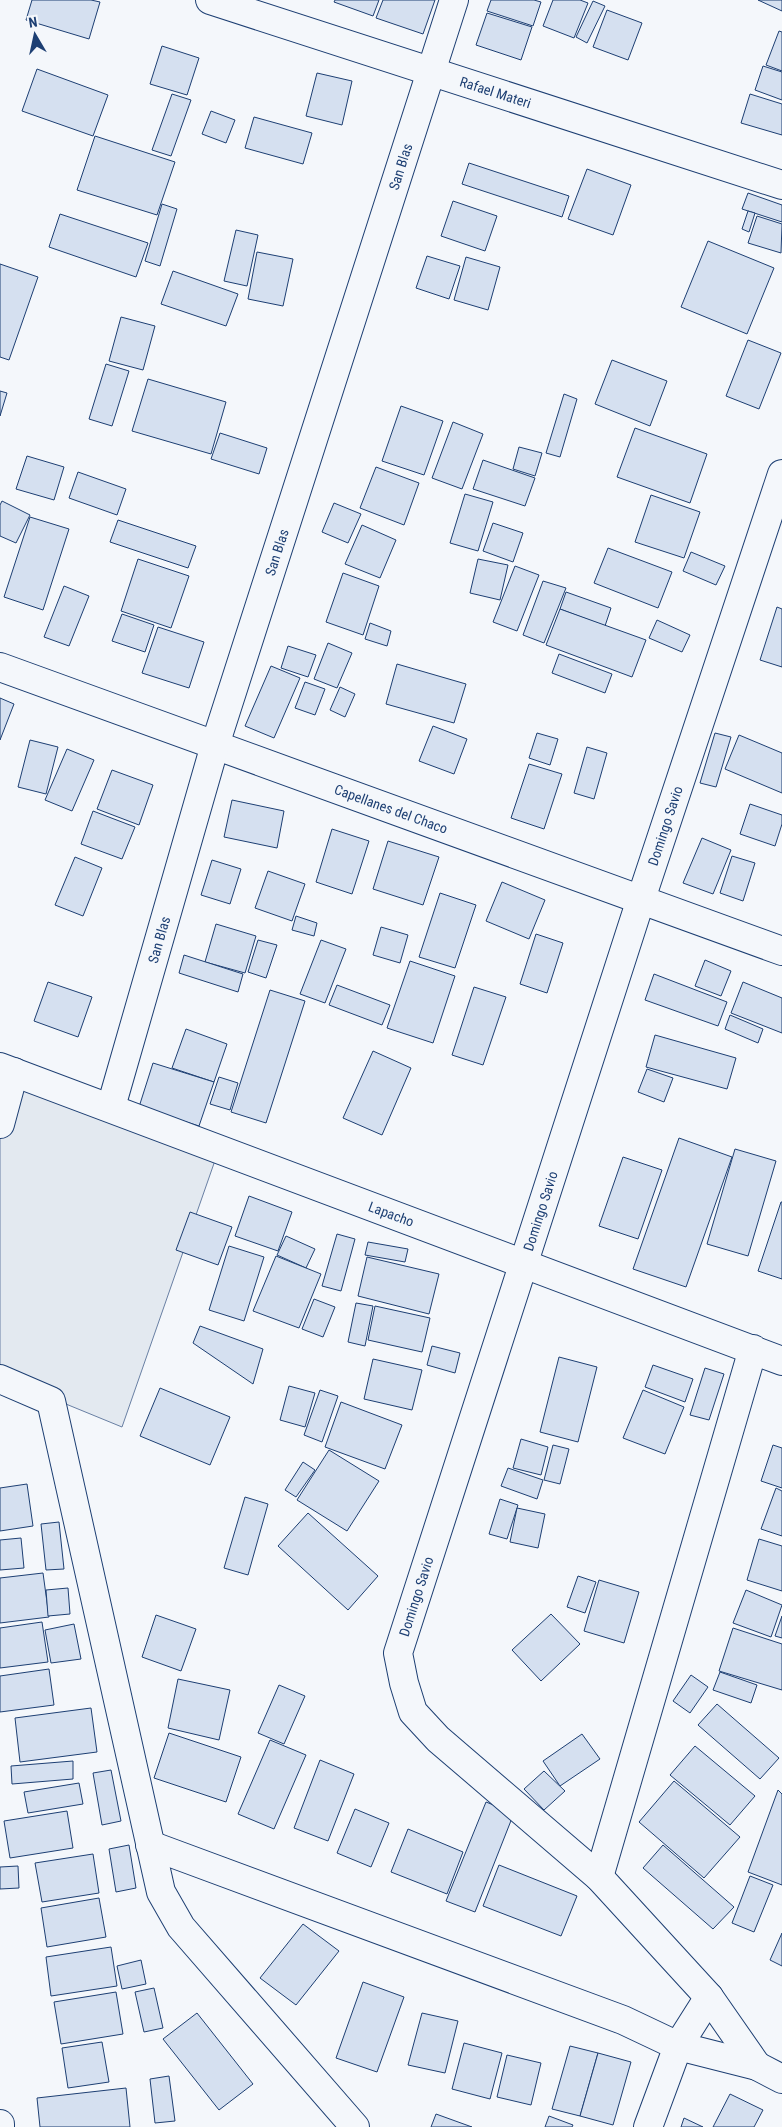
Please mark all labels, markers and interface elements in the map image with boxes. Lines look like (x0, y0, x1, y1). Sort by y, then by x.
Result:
north arrow (10, 10, 60, 60)
text: N (27, 14, 38, 31)
street label: Rafael Materi (458, 73, 533, 111)
street label: San Blas (386, 141, 415, 192)
street label: San Blas (262, 527, 292, 578)
street label: Capellanes del Chaco (332, 781, 450, 837)
street label: Domingo Savio (645, 784, 686, 868)
street label: San Blas (145, 915, 173, 965)
street label: Domingo Savio (520, 1169, 561, 1253)
street label: Lapacho (366, 1198, 416, 1230)
street label: Domingo Savio (396, 1555, 437, 1638)

